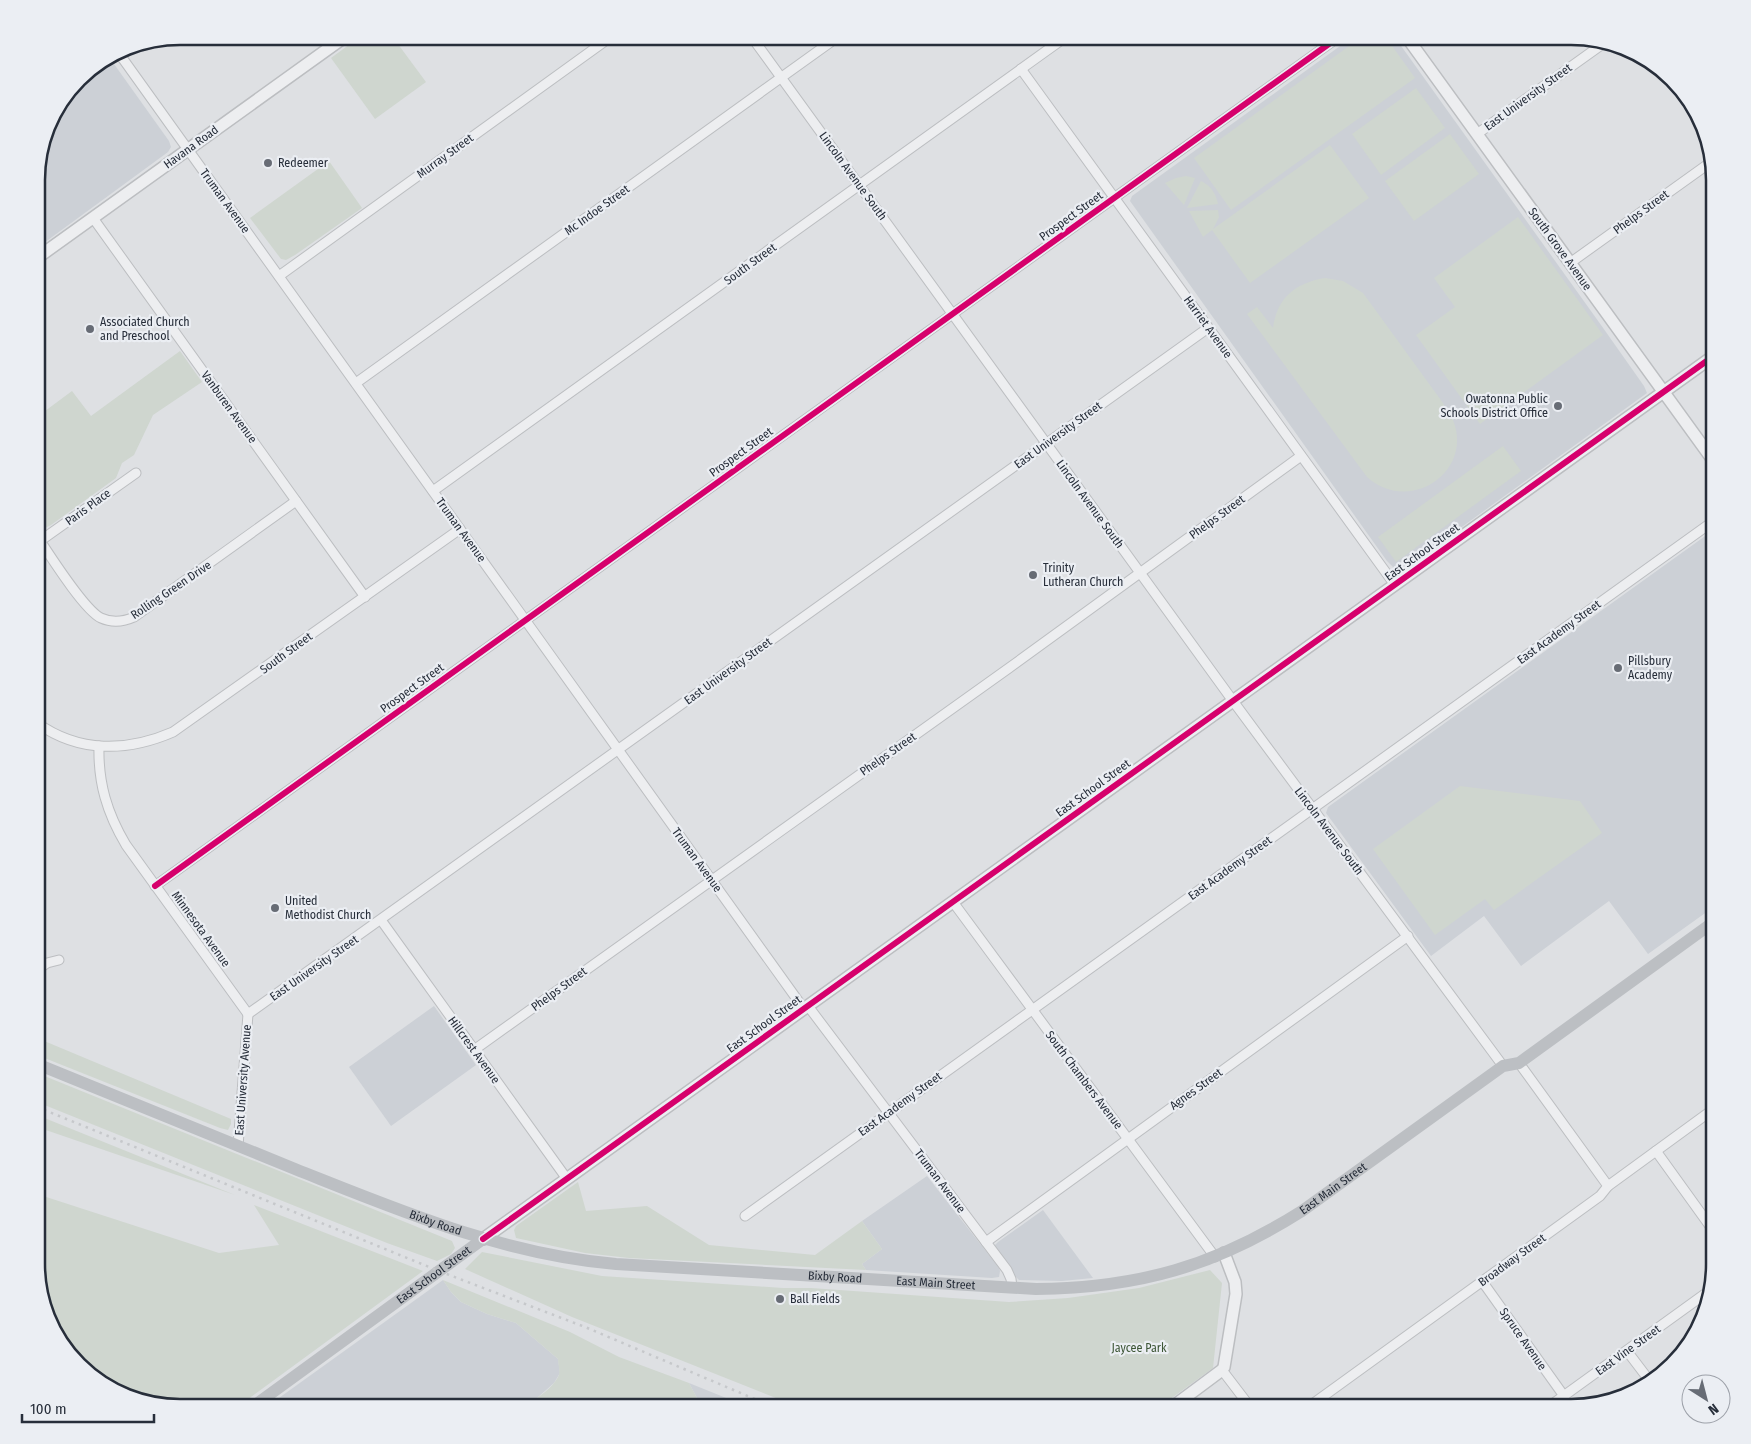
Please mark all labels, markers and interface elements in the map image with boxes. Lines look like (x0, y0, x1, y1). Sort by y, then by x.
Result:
street label: East University Street (1482, 61, 1574, 133)
street label: Havana Road (161, 123, 221, 171)
street label: Lincoln Avenue South (816, 129, 890, 223)
street label: Murray Street (414, 131, 476, 181)
place label: Redeemer (278, 156, 329, 170)
marker: Redeemer (262, 157, 274, 169)
street label: Truman Avenue (197, 166, 253, 236)
street label: Mc Indoe Street (562, 182, 632, 238)
street label: Phelps Street (1610, 187, 1672, 237)
street label: Prospect Street (1037, 188, 1106, 244)
street label: South Grove Avenue (1525, 205, 1595, 293)
street label: South Street (721, 240, 779, 288)
street label: Harriet Avenue (1181, 293, 1235, 361)
place label: Associated Church and Preschool (100, 315, 190, 343)
marker: Associated Church and Preschool (84, 323, 96, 335)
street label: Vanburen Avenue (198, 368, 260, 446)
place label: Owatonna Public Schools District Office (1440, 392, 1548, 420)
street label: East University Street (1012, 399, 1104, 471)
marker: Owatonna Public Schools District Office (1552, 400, 1564, 412)
street label: Prospect Street (707, 424, 776, 480)
street label: Lincoln Avenue South (1053, 457, 1127, 551)
street label: Paris Place (63, 486, 113, 528)
street label: Phelps Street (1186, 492, 1248, 542)
street label: Truman Avenue (433, 495, 489, 565)
street label: East School Street (1382, 520, 1462, 584)
street label: Rolling Green Drive (128, 558, 214, 622)
place label: Trinity Lutheran Church (1043, 561, 1123, 589)
marker: Trinity Lutheran Church (1027, 569, 1039, 581)
street label: East Academy Street (1515, 597, 1603, 667)
street label: South Street (257, 629, 315, 677)
street label: East University Street (682, 635, 774, 707)
place label: Pillsbury Academy (1628, 654, 1673, 682)
street label: Prospect Street (378, 660, 447, 716)
marker: Pillsbury Academy (1612, 662, 1624, 674)
street label: Phelps Street (857, 729, 919, 778)
street label: East School Street (1053, 756, 1133, 820)
street label: Lincoln Avenue South (1292, 785, 1366, 877)
street label: Truman Avenue (669, 825, 725, 895)
street label: East Academy Street (1186, 833, 1274, 903)
street label: Minnesota Avenue (169, 888, 233, 970)
place label: United Methodist Church (285, 894, 371, 922)
marker: United Methodist Church (269, 902, 281, 914)
street label: East University Street (267, 932, 361, 1004)
street label: Phelps Street (528, 964, 590, 1014)
street label: East School Street (724, 992, 804, 1056)
street label: Hillcrest Avenue (445, 1014, 503, 1086)
street label: East University Avenue (232, 1024, 254, 1136)
street label: South Chambers Avenue (1042, 1028, 1126, 1132)
street label: Agnes Street (1167, 1065, 1225, 1113)
street label: East Academy Street (856, 1069, 944, 1139)
street label: Truman Avenue (912, 1146, 968, 1216)
street label: East Main Street (1297, 1160, 1369, 1217)
street label: Bixby Road (407, 1207, 463, 1238)
street label: Broadway Street (1476, 1231, 1549, 1289)
street label: East School Street (394, 1243, 474, 1307)
street label: Bixby Road (807, 1268, 863, 1286)
street label: East Main Street (896, 1274, 976, 1292)
place label: Ball Fields (790, 1292, 840, 1306)
marker: Ball Fields (774, 1293, 786, 1305)
street label: Spruce Avenue (1496, 1305, 1550, 1373)
street label: East Vine Street (1593, 1322, 1663, 1378)
park label: Jaycee Park (1111, 1341, 1167, 1355)
north arrow (1681, 1374, 1731, 1424)
scale bar (22, 1392, 155, 1424)
text: 100 m (30, 1400, 67, 1418)
text: N (1705, 1400, 1722, 1418)

